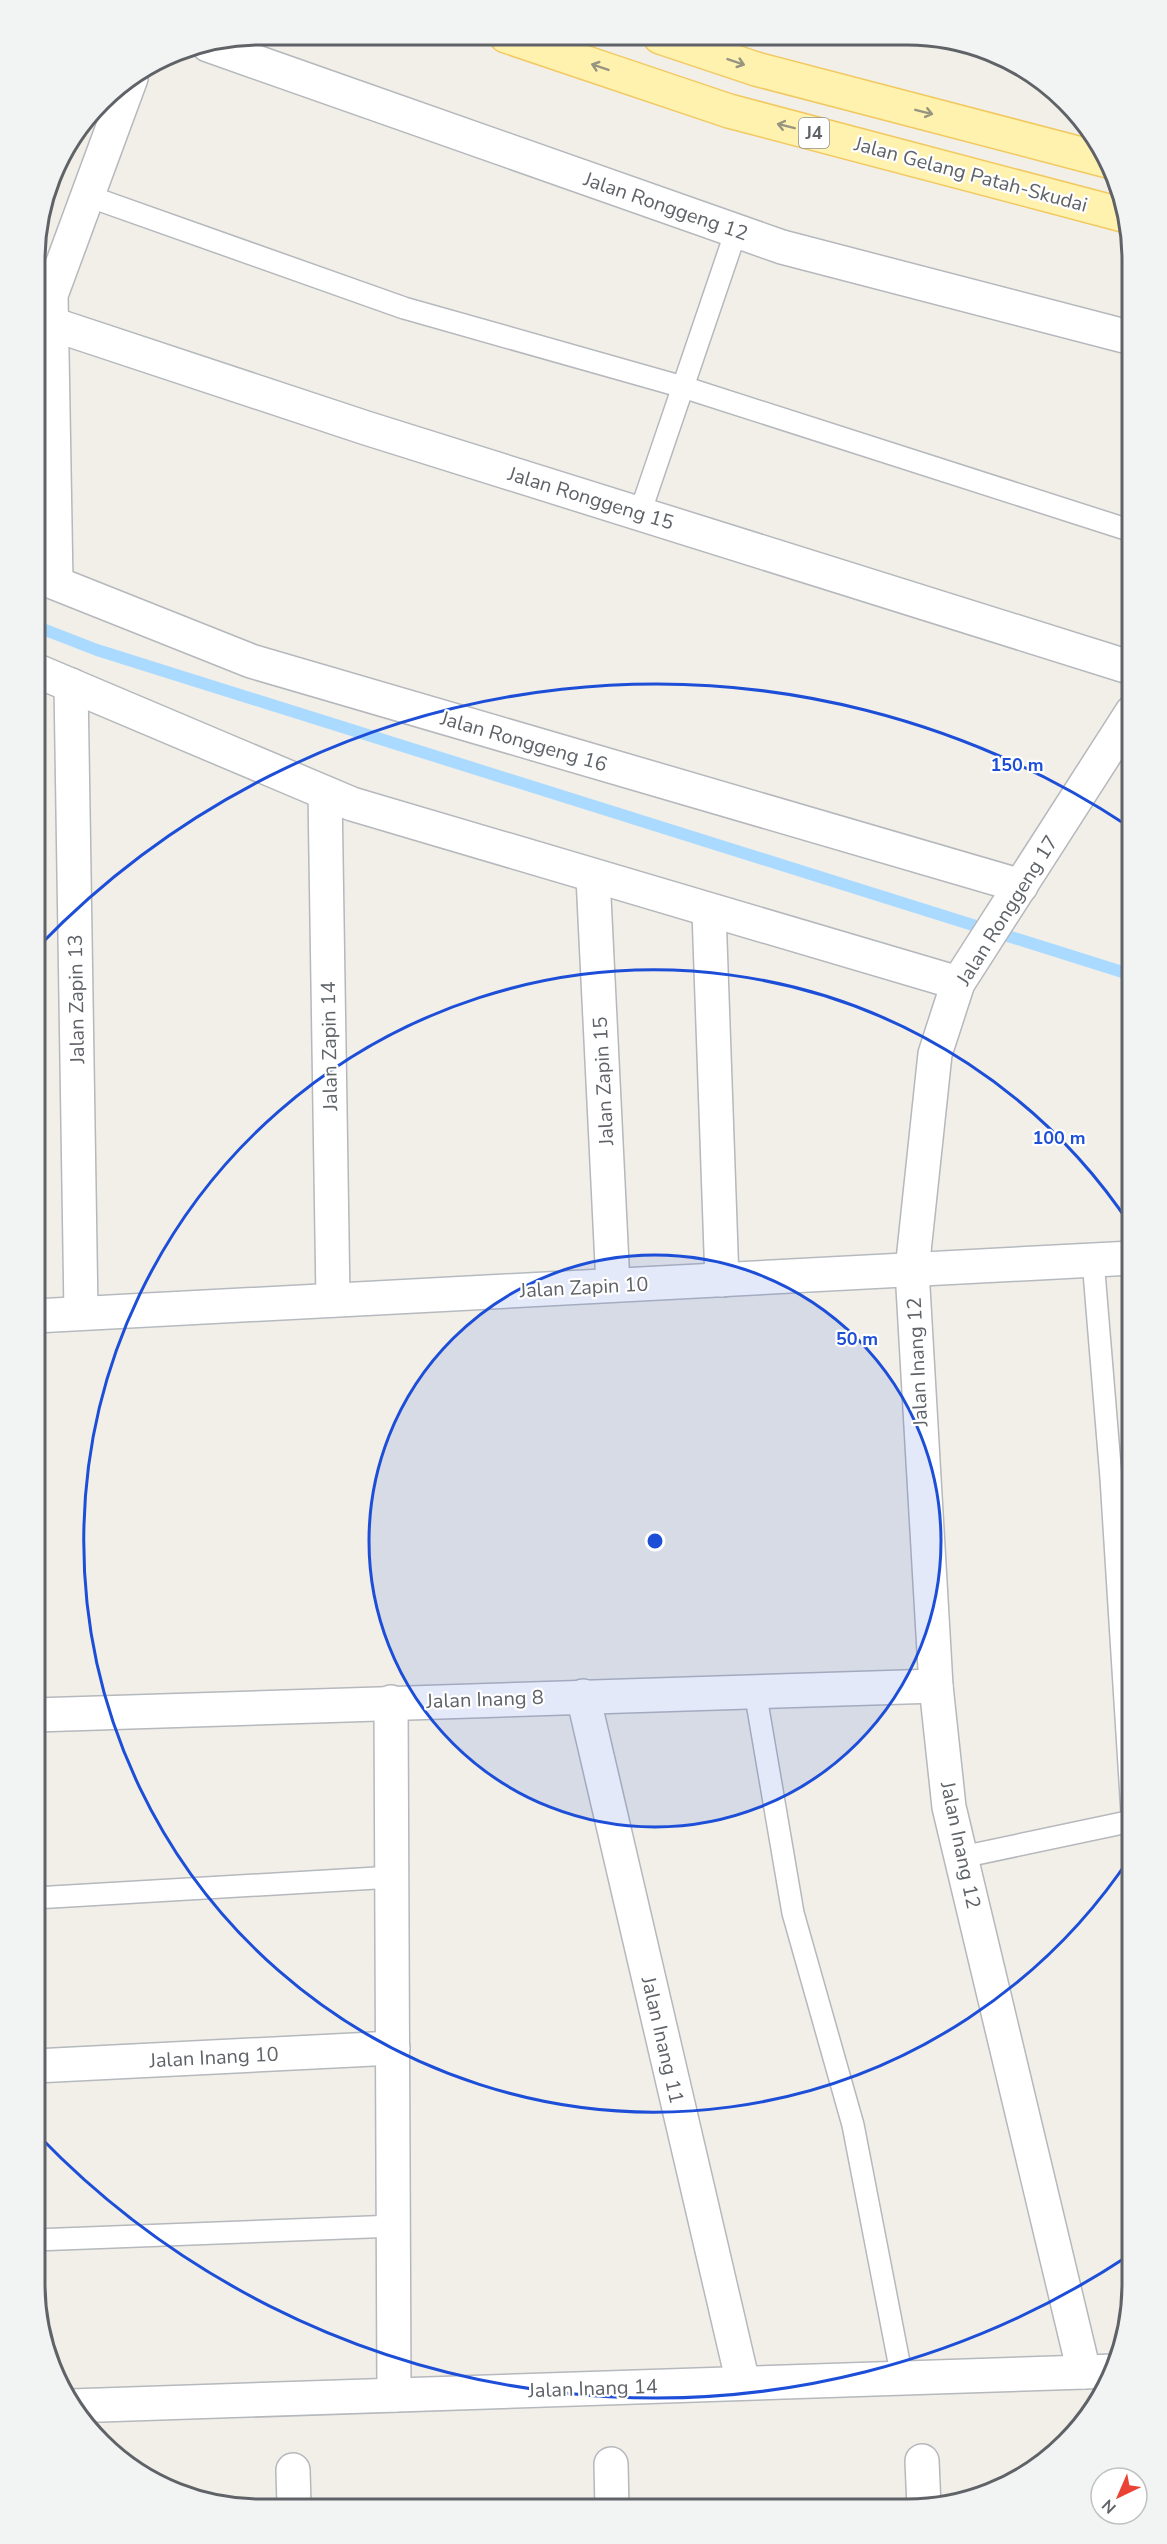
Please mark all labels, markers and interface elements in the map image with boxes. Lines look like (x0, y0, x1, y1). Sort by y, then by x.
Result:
one-way arrow (726, 58, 745, 69)
one-way arrow (591, 61, 610, 72)
one-way arrow (914, 107, 933, 119)
road number: J4 (799, 118, 829, 148)
one-way arrow (777, 119, 796, 131)
street label: Jalan Gelang Patah-Skudai (850, 130, 1090, 219)
street label: Jalan Ronggeng 12 (579, 165, 752, 247)
street label: Jalan Ronggeng 15 (504, 460, 677, 537)
street label: Jalan Ronggeng 16 (436, 705, 610, 778)
text: 150 m (990, 753, 1044, 777)
street label: Jalan Ronggeng 17 (950, 830, 1064, 991)
street label: Jalan Zapin 13 (62, 934, 91, 1065)
street label: Jalan Zapin 14 (315, 981, 344, 1112)
street label: Jalan Zapin 15 (587, 1016, 620, 1147)
text: 100 m (1032, 1126, 1086, 1150)
street label: Jalan Zapin 10 (518, 1271, 649, 1304)
street label: Jalan Inang 12 (901, 1297, 934, 1428)
text: 50 m (836, 1327, 878, 1351)
centre of rings (645, 1531, 665, 1551)
street label: Jalan Inang 8 (425, 1684, 544, 1715)
street label: Jalan Inang 12 (934, 1778, 987, 1911)
street label: Jalan Inang 11 (635, 1973, 690, 2106)
street label: Jalan Inang 10 (148, 2041, 279, 2074)
street label: Jalan Inang 14 (527, 2373, 658, 2404)
north arrow (1089, 2466, 1149, 2526)
text: N (1097, 2494, 1121, 2518)

